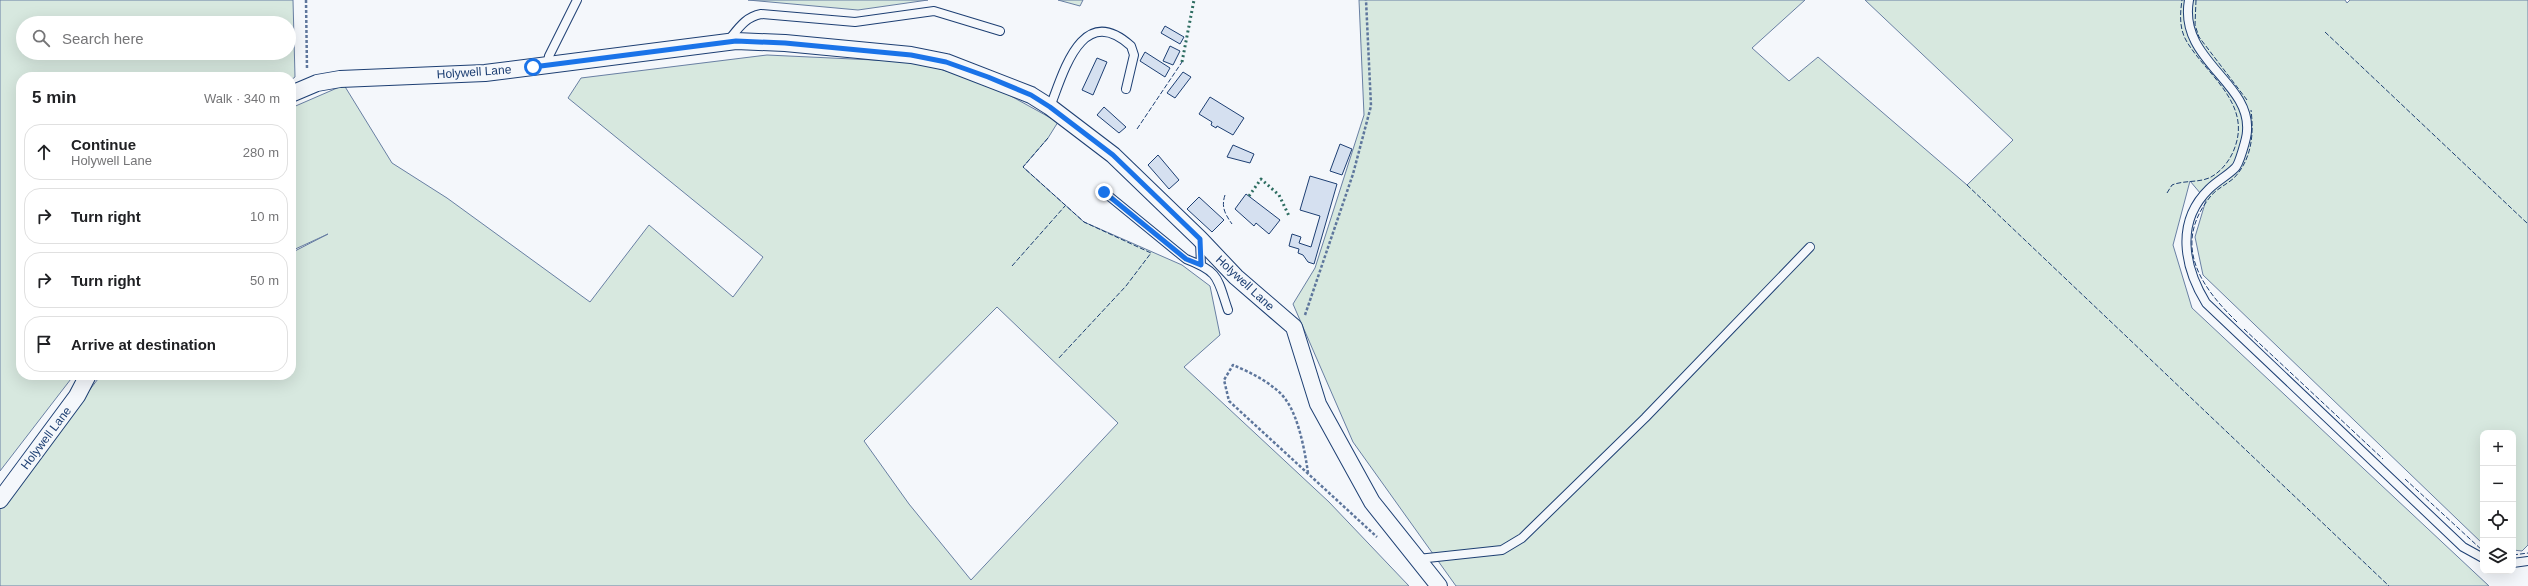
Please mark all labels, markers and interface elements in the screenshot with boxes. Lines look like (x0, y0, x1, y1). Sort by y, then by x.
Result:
search box (16, 16, 296, 60)
icon: search (30, 27, 52, 49)
text: Search here (62, 30, 144, 47)
route start (524, 58, 542, 76)
street label: Holywell Lane (436, 62, 512, 82)
text: 5 min (32, 88, 76, 107)
text: Walk · 340 m (204, 91, 280, 106)
text: Continue (71, 136, 136, 153)
icon: ahead (33, 141, 55, 163)
text: 280 m (243, 145, 279, 160)
text: Holywell Lane (71, 153, 152, 168)
route end (1095, 183, 1113, 201)
icon: right (33, 205, 55, 227)
text: Turn right (71, 208, 141, 225)
text: 10 m (250, 209, 279, 224)
street label: Holywell Lane (1213, 252, 1277, 314)
icon: right (33, 269, 55, 291)
text: Turn right (71, 272, 141, 289)
text: 50 m (250, 273, 279, 288)
icon: arrive (33, 333, 55, 355)
text: Arrive at destination (71, 336, 216, 353)
street label: Holywell Lane (18, 404, 74, 472)
map controls (2480, 430, 2516, 574)
button: + (2480, 430, 2516, 466)
button: − (2480, 466, 2516, 502)
button: locate (2480, 502, 2516, 538)
button: layers (2480, 538, 2516, 574)

